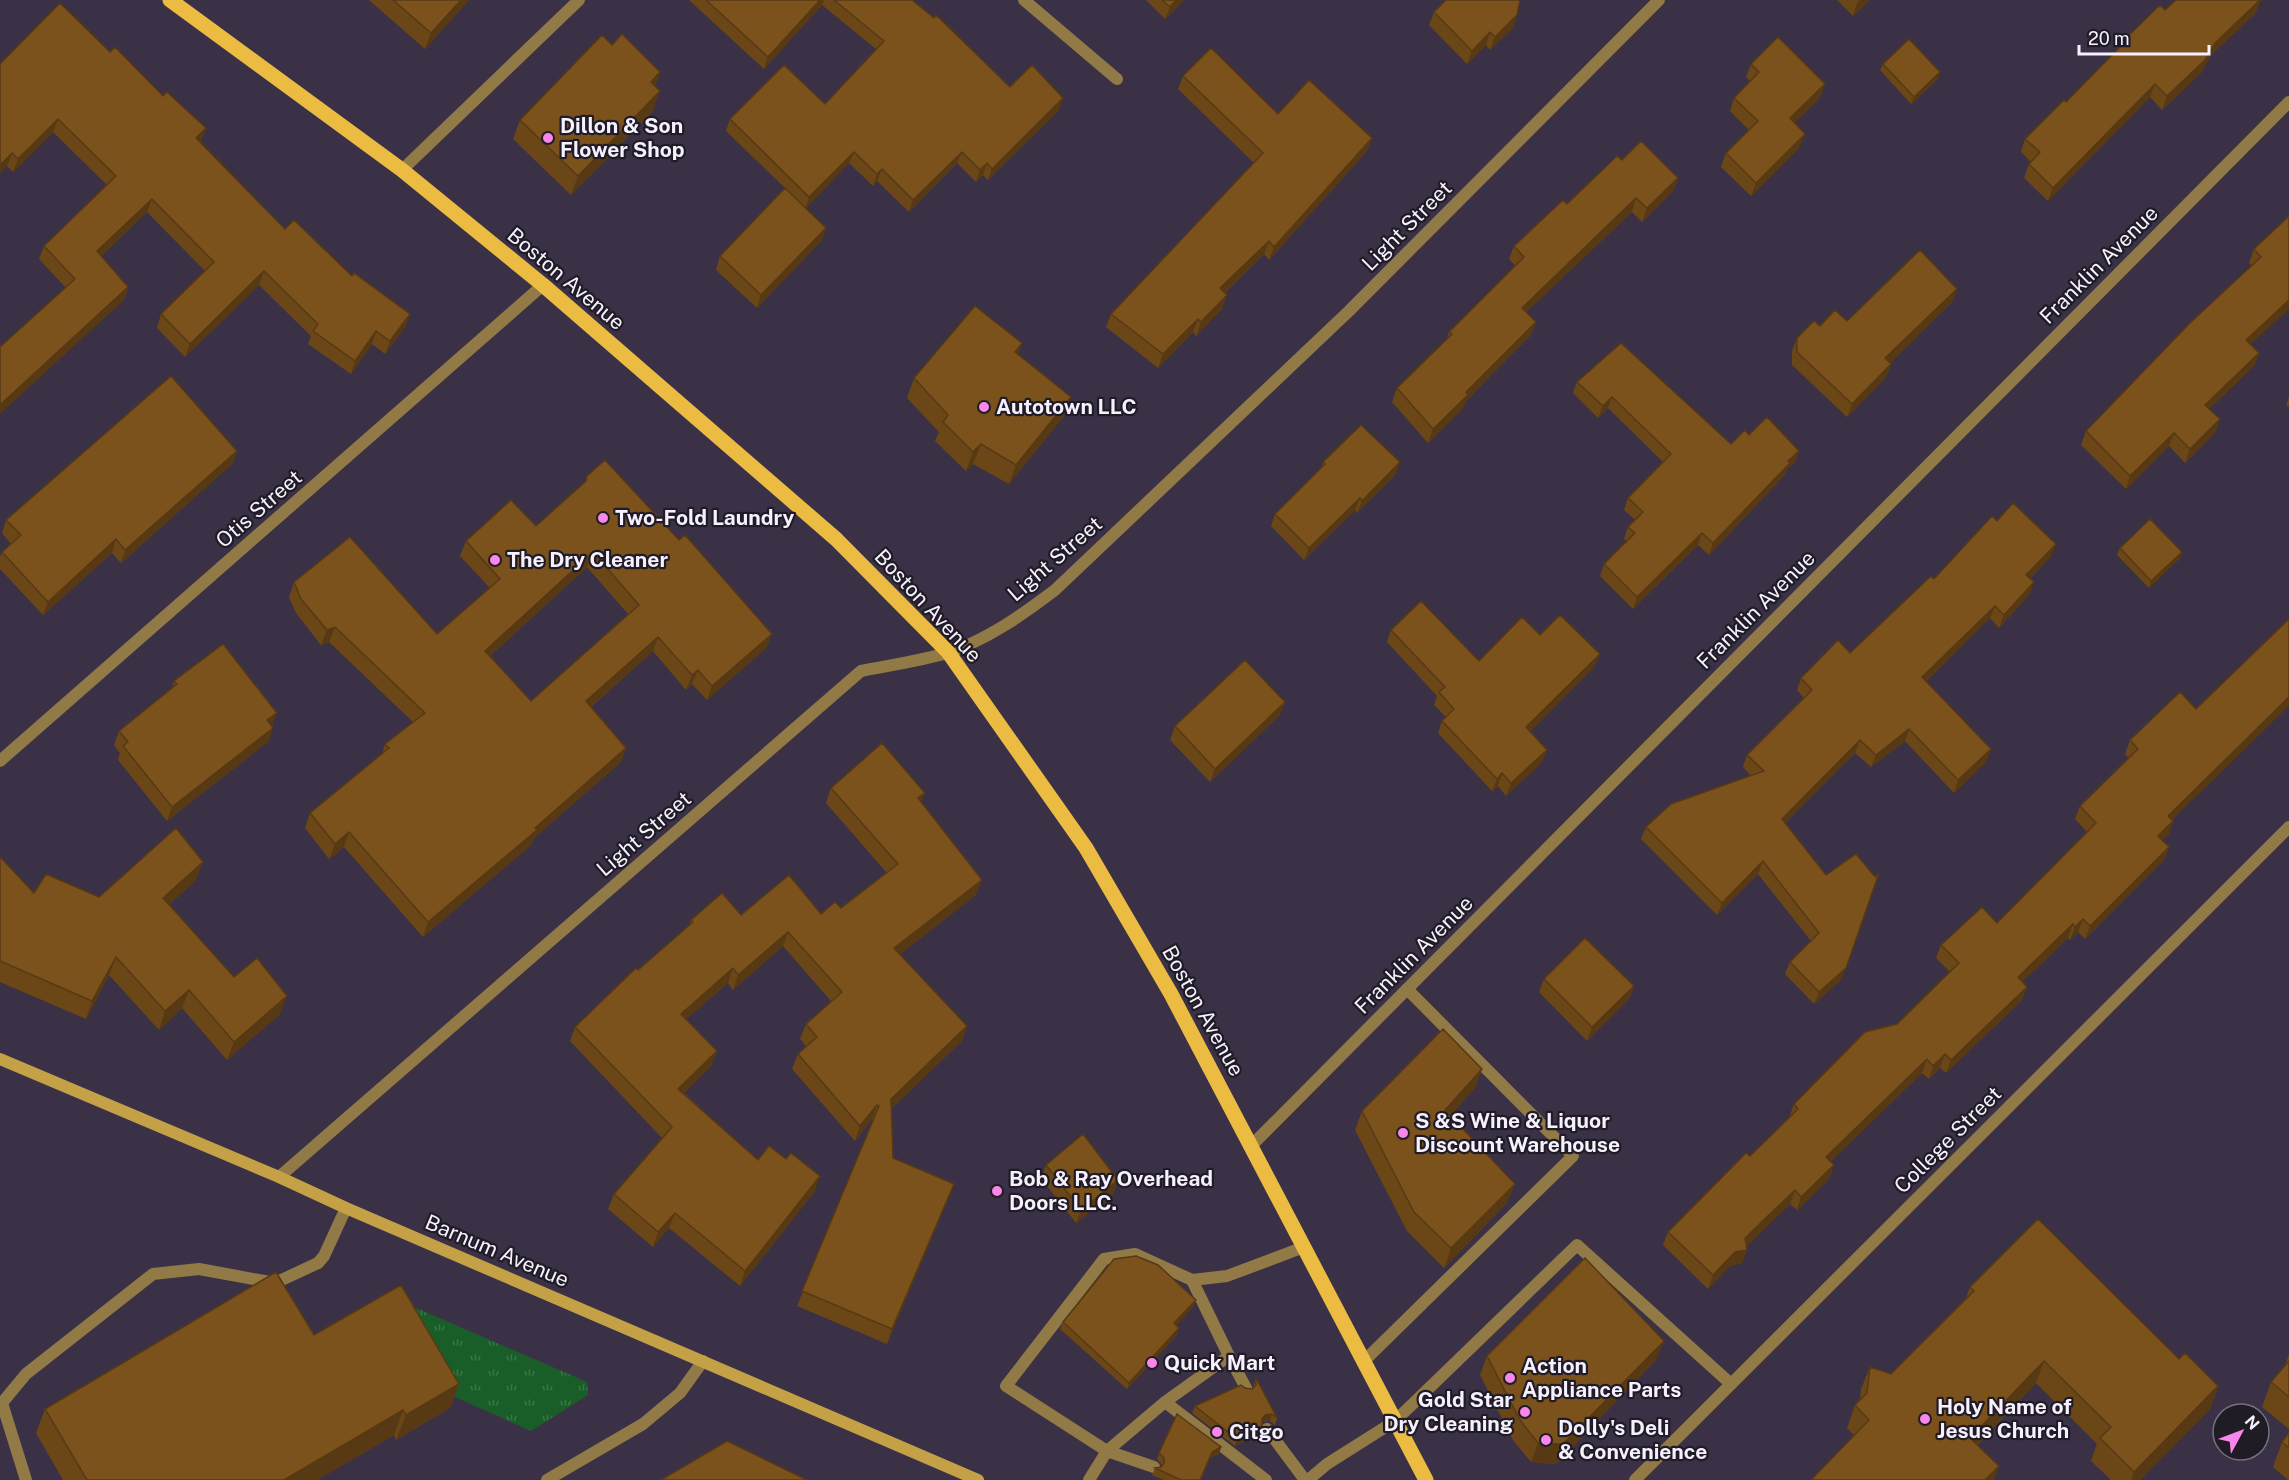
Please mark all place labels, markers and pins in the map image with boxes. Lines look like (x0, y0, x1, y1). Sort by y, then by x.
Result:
place label: Dillon & Son Flower Shop (560, 113, 685, 162)
marker: Dillon & Son Flower Shop (541, 131, 555, 145)
place label: Autotown LLC (996, 394, 1137, 419)
marker: Autotown LLC (977, 400, 991, 414)
place label: Two-Fold Laundry (615, 505, 794, 530)
marker: Two-Fold Laundry (596, 511, 610, 525)
place label: The Dry Cleaner (507, 547, 668, 572)
marker: The Dry Cleaner (488, 553, 502, 567)
place label: S &S Wine & Liquor Discount Warehouse (1415, 1108, 1620, 1157)
marker: S &S Wine & Liquor Discount Warehouse (1396, 1126, 1410, 1140)
place label: Bob & Ray Overhead Doors LLC. (1009, 1166, 1213, 1215)
marker: Bob & Ray Overhead Doors LLC. (990, 1184, 1004, 1198)
place label: Quick Mart (1164, 1350, 1275, 1375)
place label: Action Appliance Parts (1522, 1353, 1681, 1402)
marker: Quick Mart (1145, 1356, 1159, 1370)
marker: Action Appliance Parts (1503, 1371, 1517, 1385)
place label: Gold Star Dry Cleaning (1384, 1387, 1513, 1436)
place label: Holy Name of Jesus Church (1937, 1394, 2072, 1443)
marker: Gold Star Dry Cleaning (1518, 1405, 1532, 1419)
marker: Holy Name of Jesus Church (1918, 1412, 1932, 1426)
place label: Dolly's Deli & Convenience (1558, 1415, 1707, 1464)
place label: Citgo (1229, 1419, 1284, 1444)
marker: Citgo (1210, 1425, 1224, 1439)
marker: Dolly's Deli & Convenience (1539, 1433, 1553, 1447)

